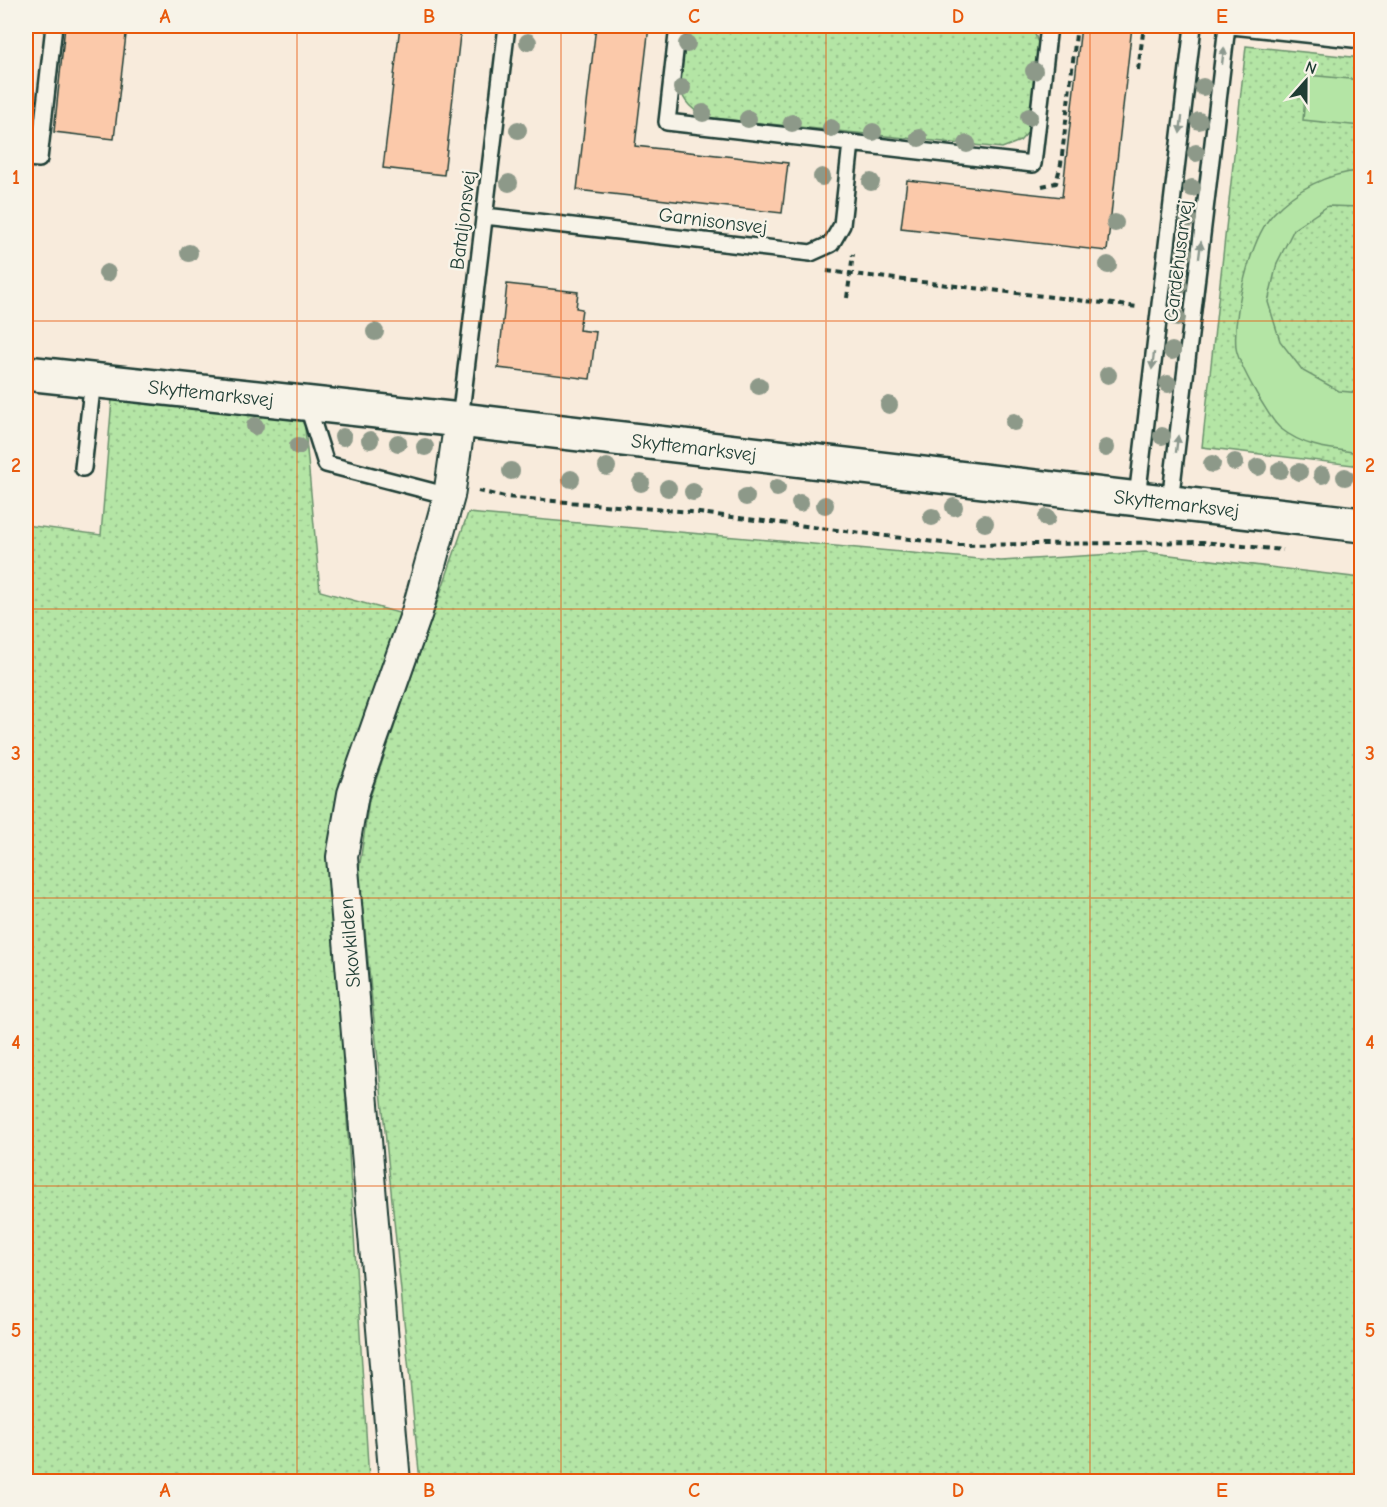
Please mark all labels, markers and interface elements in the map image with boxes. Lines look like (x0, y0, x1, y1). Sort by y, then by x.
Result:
text: A (159, 5, 171, 28)
text: B (423, 5, 435, 28)
text: C (688, 5, 700, 28)
text: D (952, 5, 964, 28)
text: E (1216, 5, 1228, 28)
one-way arrow (1219, 47, 1228, 66)
north arrow (1276, 51, 1336, 111)
text: N (1303, 58, 1319, 78)
one-way arrow (1177, 116, 1186, 135)
text: 1 (12, 166, 20, 189)
text: 1 (1366, 166, 1374, 189)
street label: Bataljonsvej (445, 169, 481, 271)
street label: Gardehusarvej (1159, 199, 1197, 323)
street label: Garnisonsvej (657, 203, 769, 239)
one-way arrow (1196, 241, 1205, 260)
one-way arrow (1148, 351, 1158, 370)
street label: Skyttemarksvej (147, 375, 275, 411)
street label: Skyttemarksvej (630, 429, 758, 466)
one-way arrow (1173, 434, 1182, 453)
text: 2 (11, 454, 21, 477)
text: 2 (1365, 454, 1375, 477)
street label: Skyttemarksvej (1113, 485, 1241, 522)
text: 3 (11, 742, 21, 765)
text: 3 (1365, 742, 1375, 765)
street label: Skovkilden (335, 898, 365, 988)
text: 4 (11, 1031, 21, 1054)
text: 4 (1365, 1031, 1375, 1054)
text: 5 (11, 1319, 21, 1342)
text: 5 (1365, 1319, 1375, 1342)
text: A (159, 1479, 171, 1502)
text: B (423, 1479, 435, 1502)
text: C (688, 1479, 700, 1502)
text: D (952, 1479, 964, 1502)
text: E (1216, 1479, 1228, 1502)

